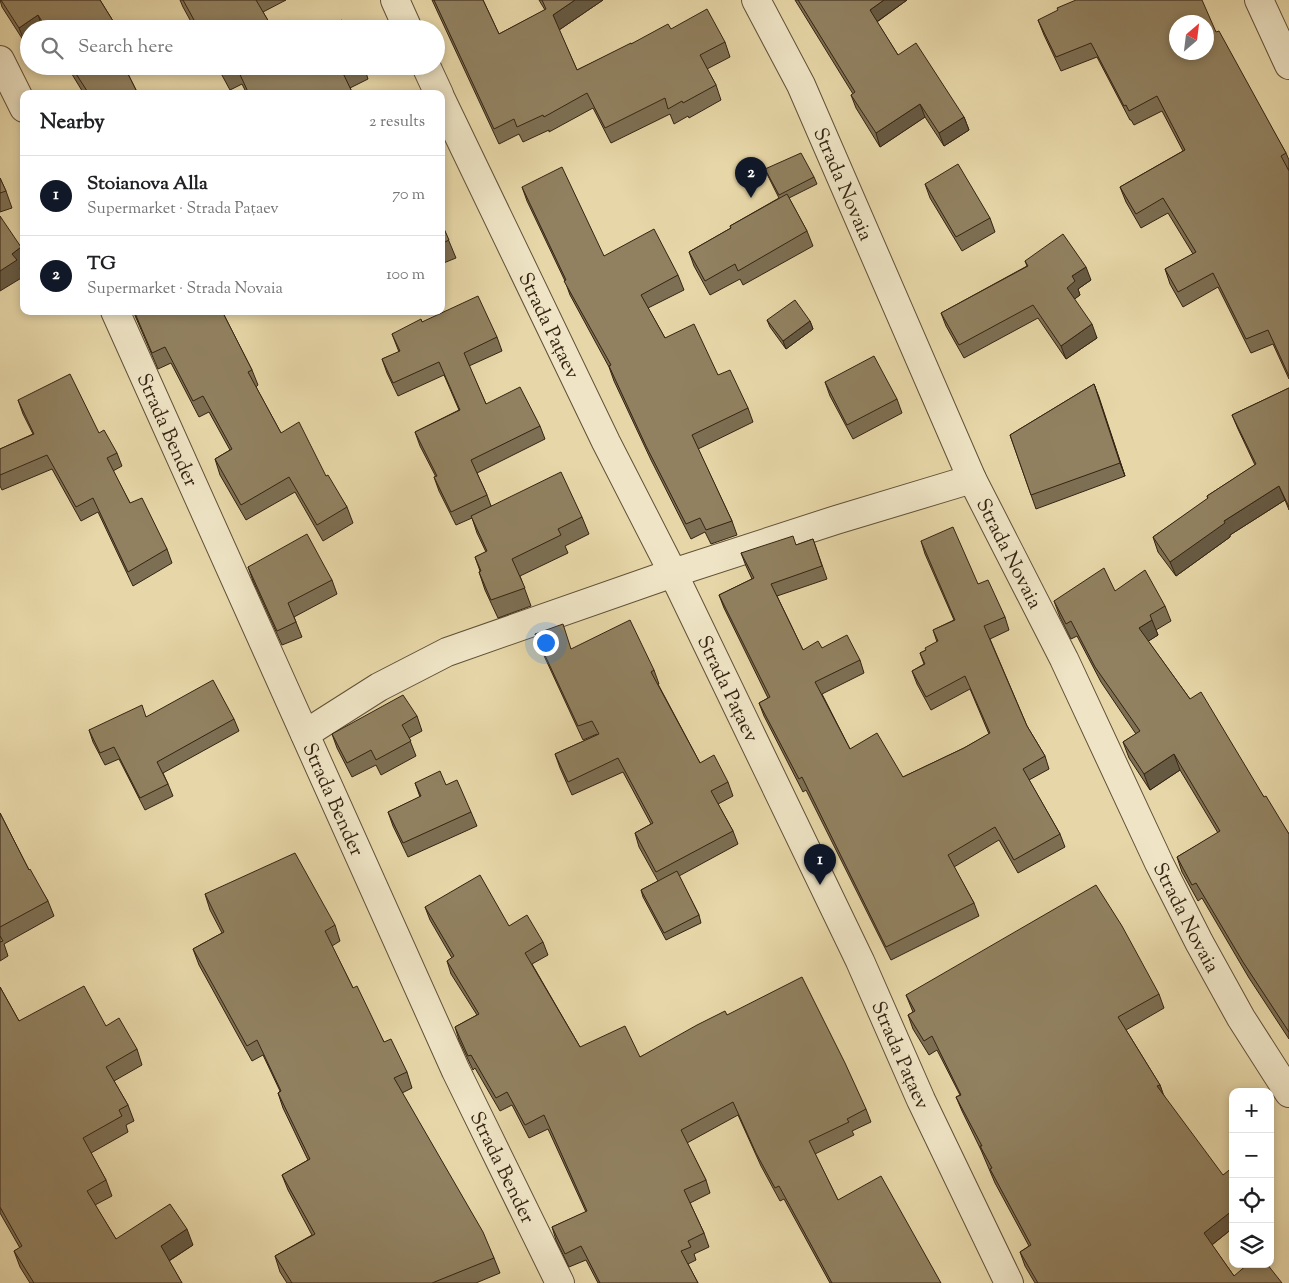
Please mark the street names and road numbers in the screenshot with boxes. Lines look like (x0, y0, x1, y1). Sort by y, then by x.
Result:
street label: Strada Novaia (804, 124, 879, 246)
street label: Strada Pațaev (509, 268, 586, 385)
street label: Strada Bender (128, 369, 204, 492)
street label: Strada Novaia (967, 494, 1048, 615)
street label: Strada Pațaev (688, 631, 765, 748)
street label: Strada Bender (294, 739, 370, 862)
street label: Strada Novaia (1144, 858, 1225, 979)
street label: Strada Pațaev (862, 997, 936, 1115)
street label: Strada Bender (461, 1107, 541, 1230)

